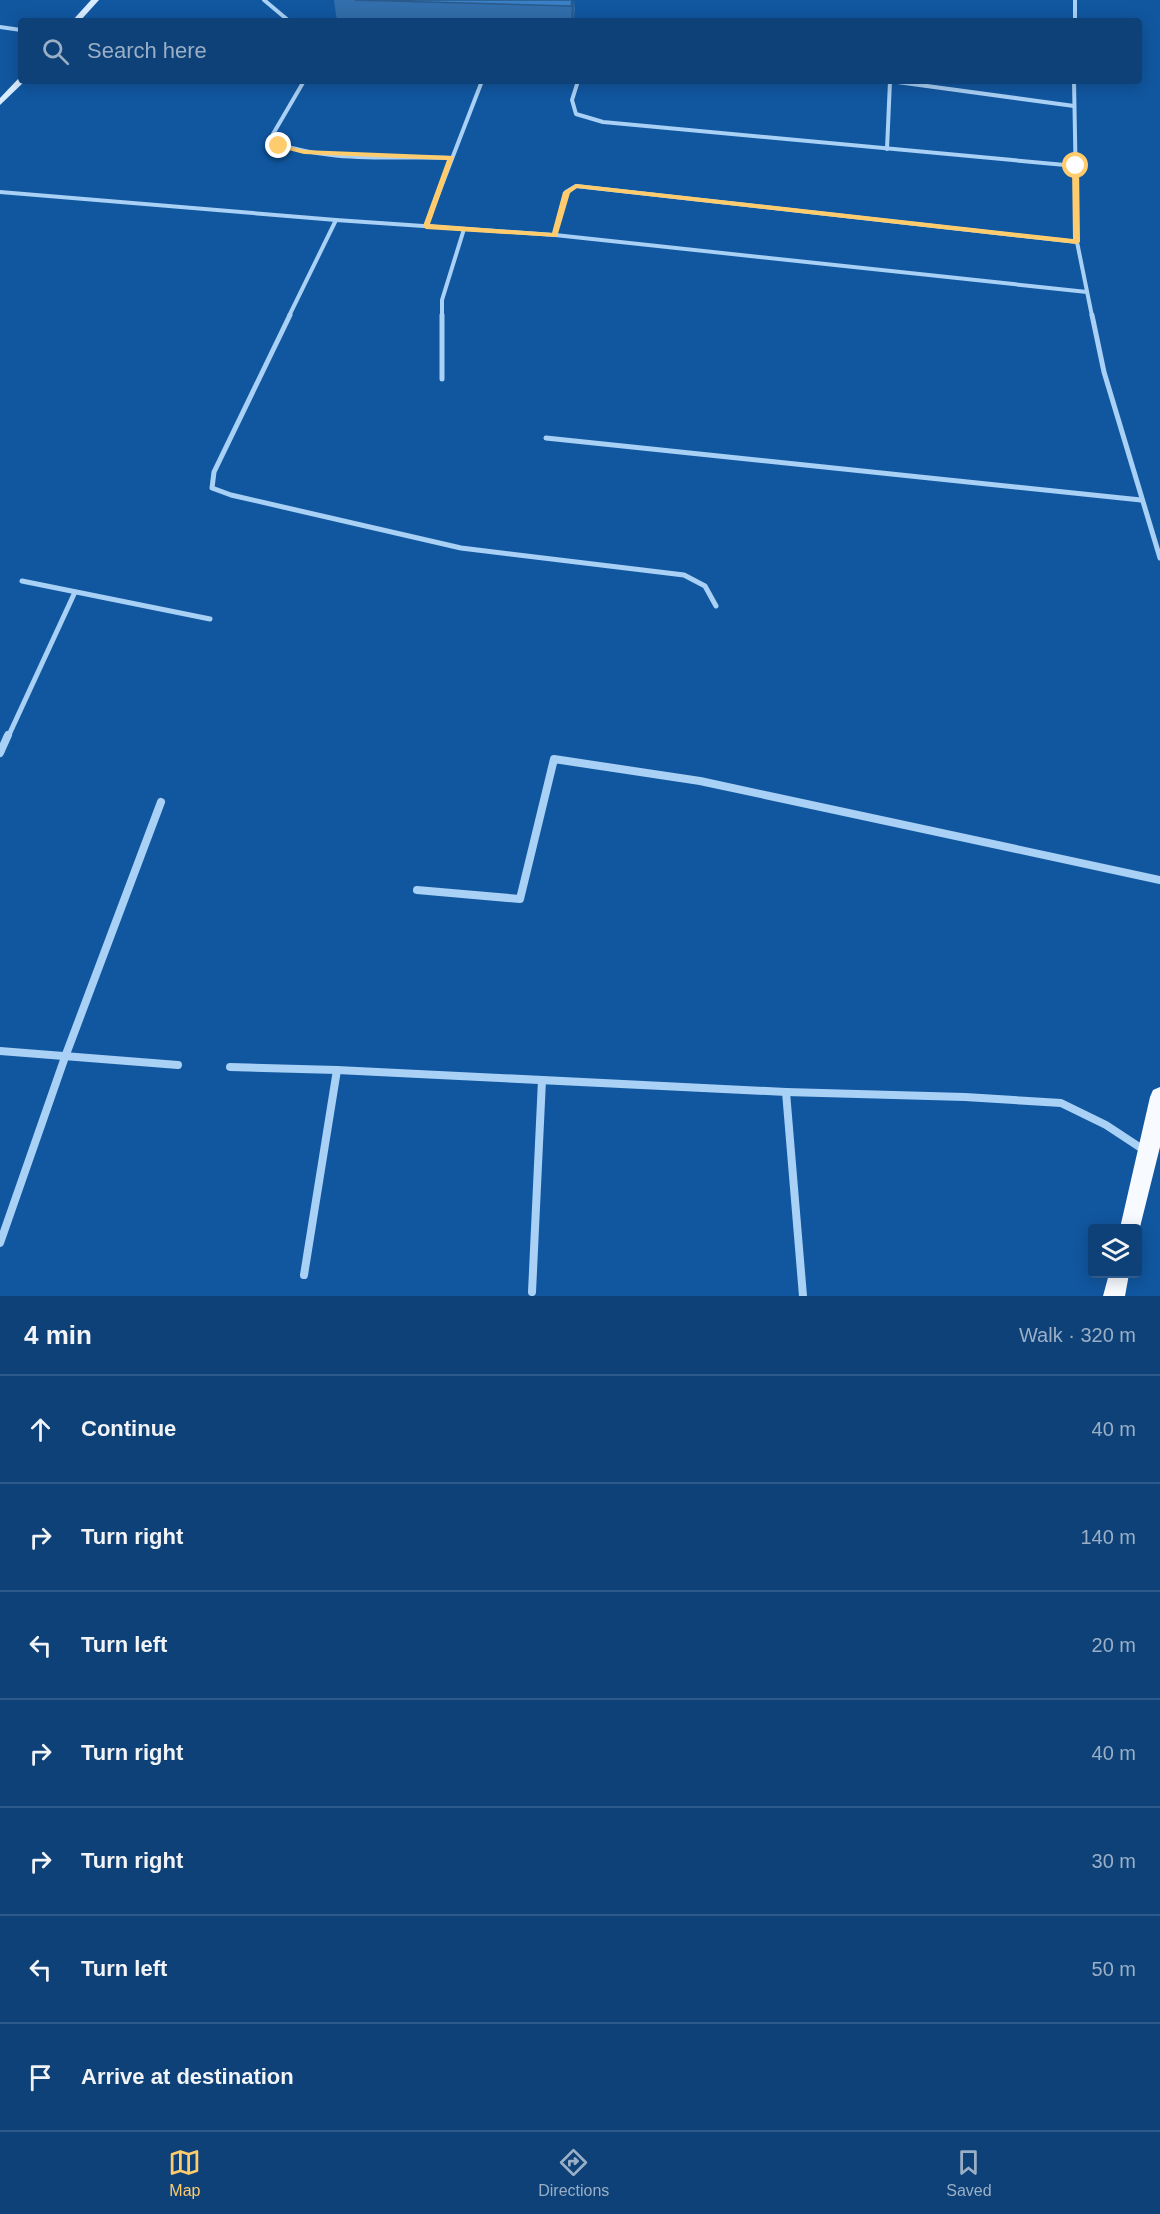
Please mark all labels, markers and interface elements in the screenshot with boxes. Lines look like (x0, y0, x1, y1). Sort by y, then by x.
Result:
search box (18, 18, 1142, 84)
icon: search (39, 35, 72, 68)
text: Search here (87, 38, 207, 63)
route end (265, 132, 291, 158)
route start (1062, 152, 1088, 178)
map controls (1088, 1224, 1142, 1278)
button: layers (1088, 1224, 1142, 1278)
text: 4 min (24, 1320, 92, 1350)
text: Walk · 320 m (1019, 1324, 1136, 1346)
icon: ahead (24, 1413, 57, 1446)
text: Continue (81, 1416, 176, 1441)
text: 40 m (1092, 1418, 1136, 1440)
icon: right (24, 1521, 57, 1554)
text: Turn right (81, 1524, 183, 1549)
text: 140 m (1080, 1526, 1136, 1548)
icon: left (24, 1629, 57, 1662)
text: Turn left (81, 1632, 167, 1657)
text: 20 m (1092, 1634, 1136, 1656)
icon: right (24, 1737, 57, 1770)
text: Turn right (81, 1740, 183, 1765)
text: 40 m (1092, 1742, 1136, 1764)
icon: right (24, 1845, 57, 1878)
text: Turn right (81, 1848, 183, 1873)
text: 30 m (1092, 1850, 1136, 1872)
icon: left (24, 1953, 57, 1986)
text: Turn left (81, 1956, 167, 1981)
text: 50 m (1092, 1958, 1136, 1980)
icon: arrive (24, 2061, 57, 2094)
text: Arrive at destination (81, 2064, 294, 2089)
tab: Map (168, 2146, 201, 2200)
tab: Directions (538, 2146, 609, 2200)
tab: Saved (946, 2146, 992, 2200)

